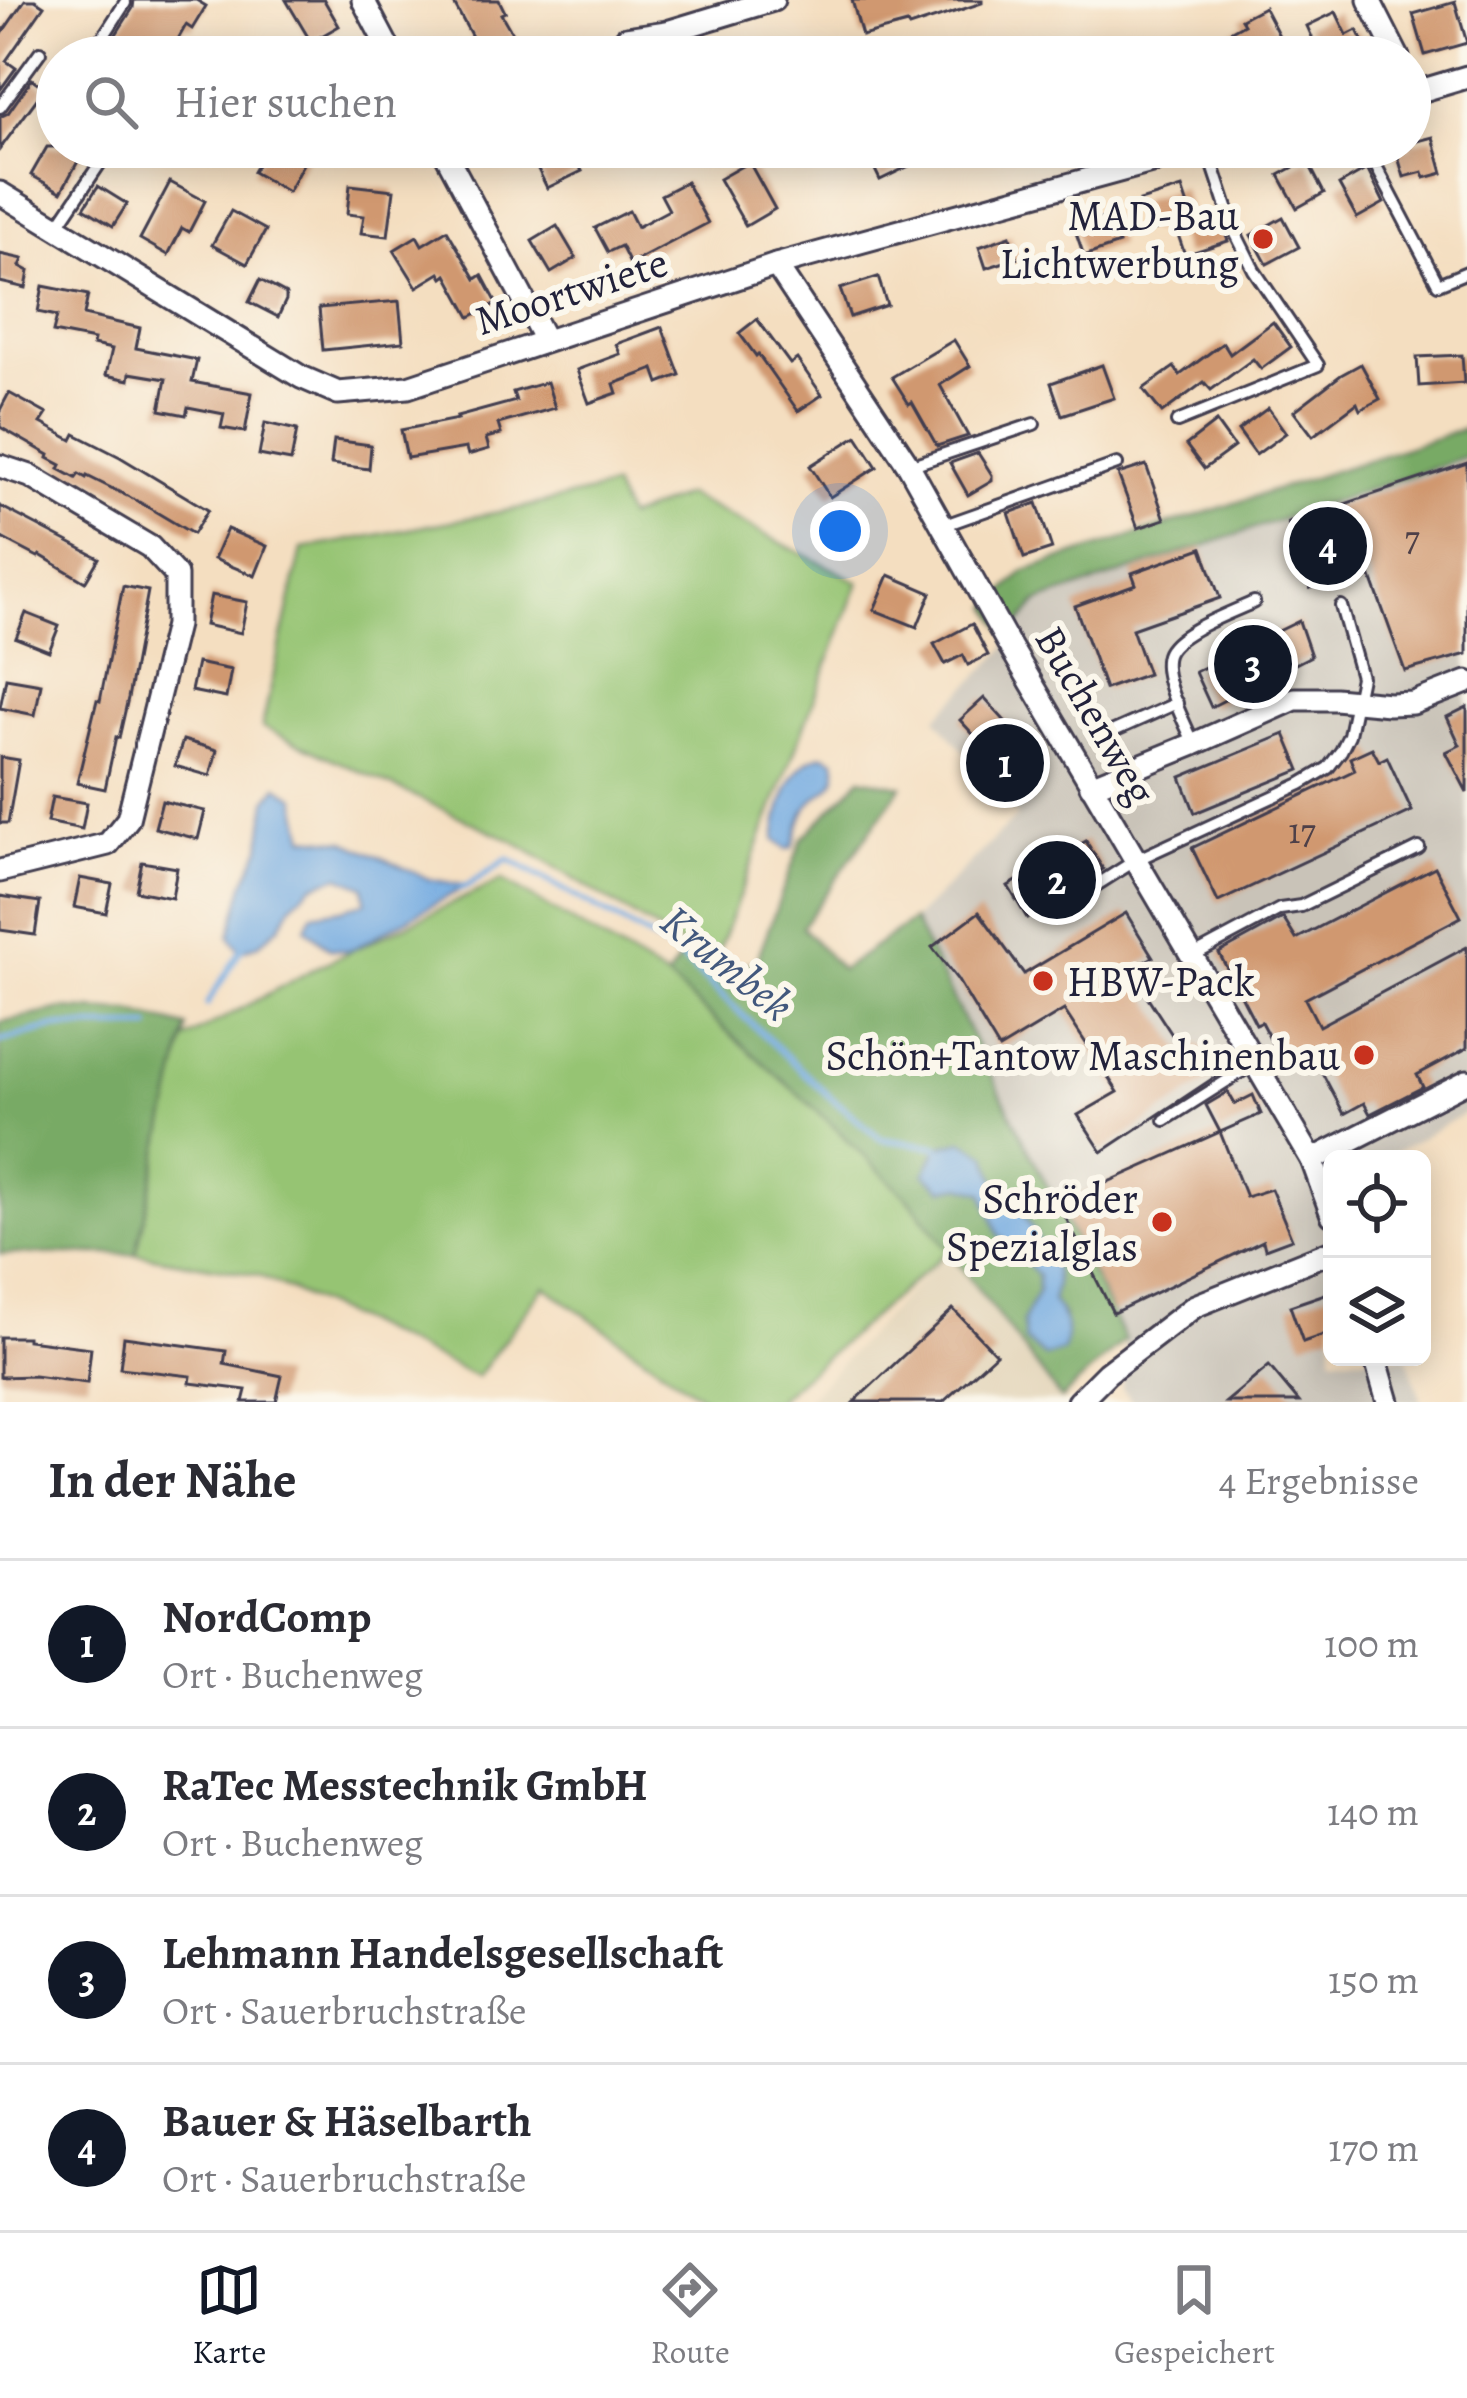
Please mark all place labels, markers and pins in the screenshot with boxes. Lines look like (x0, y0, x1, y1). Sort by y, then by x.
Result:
place label: MAD-Bau Lichtwerbung (1000, 187, 1239, 292)
marker: MAD-Bau Lichtwerbung (1250, 226, 1276, 252)
pin: 4 (1289, 501, 1367, 591)
pin: 3 (1214, 619, 1292, 709)
pin: 1 (966, 718, 1044, 808)
pin: 2 (1018, 835, 1096, 925)
place label: HBW-Pack (1067, 953, 1255, 1010)
marker: HBW-Pack (1030, 968, 1056, 994)
place label: Schön+Tantow Maschinenbau (826, 1027, 1340, 1084)
marker: Schön+Tantow Maschinenbau (1351, 1042, 1377, 1068)
place label: Schröder Spezialglas (946, 1170, 1138, 1275)
marker: Schröder Spezialglas (1149, 1209, 1175, 1235)

